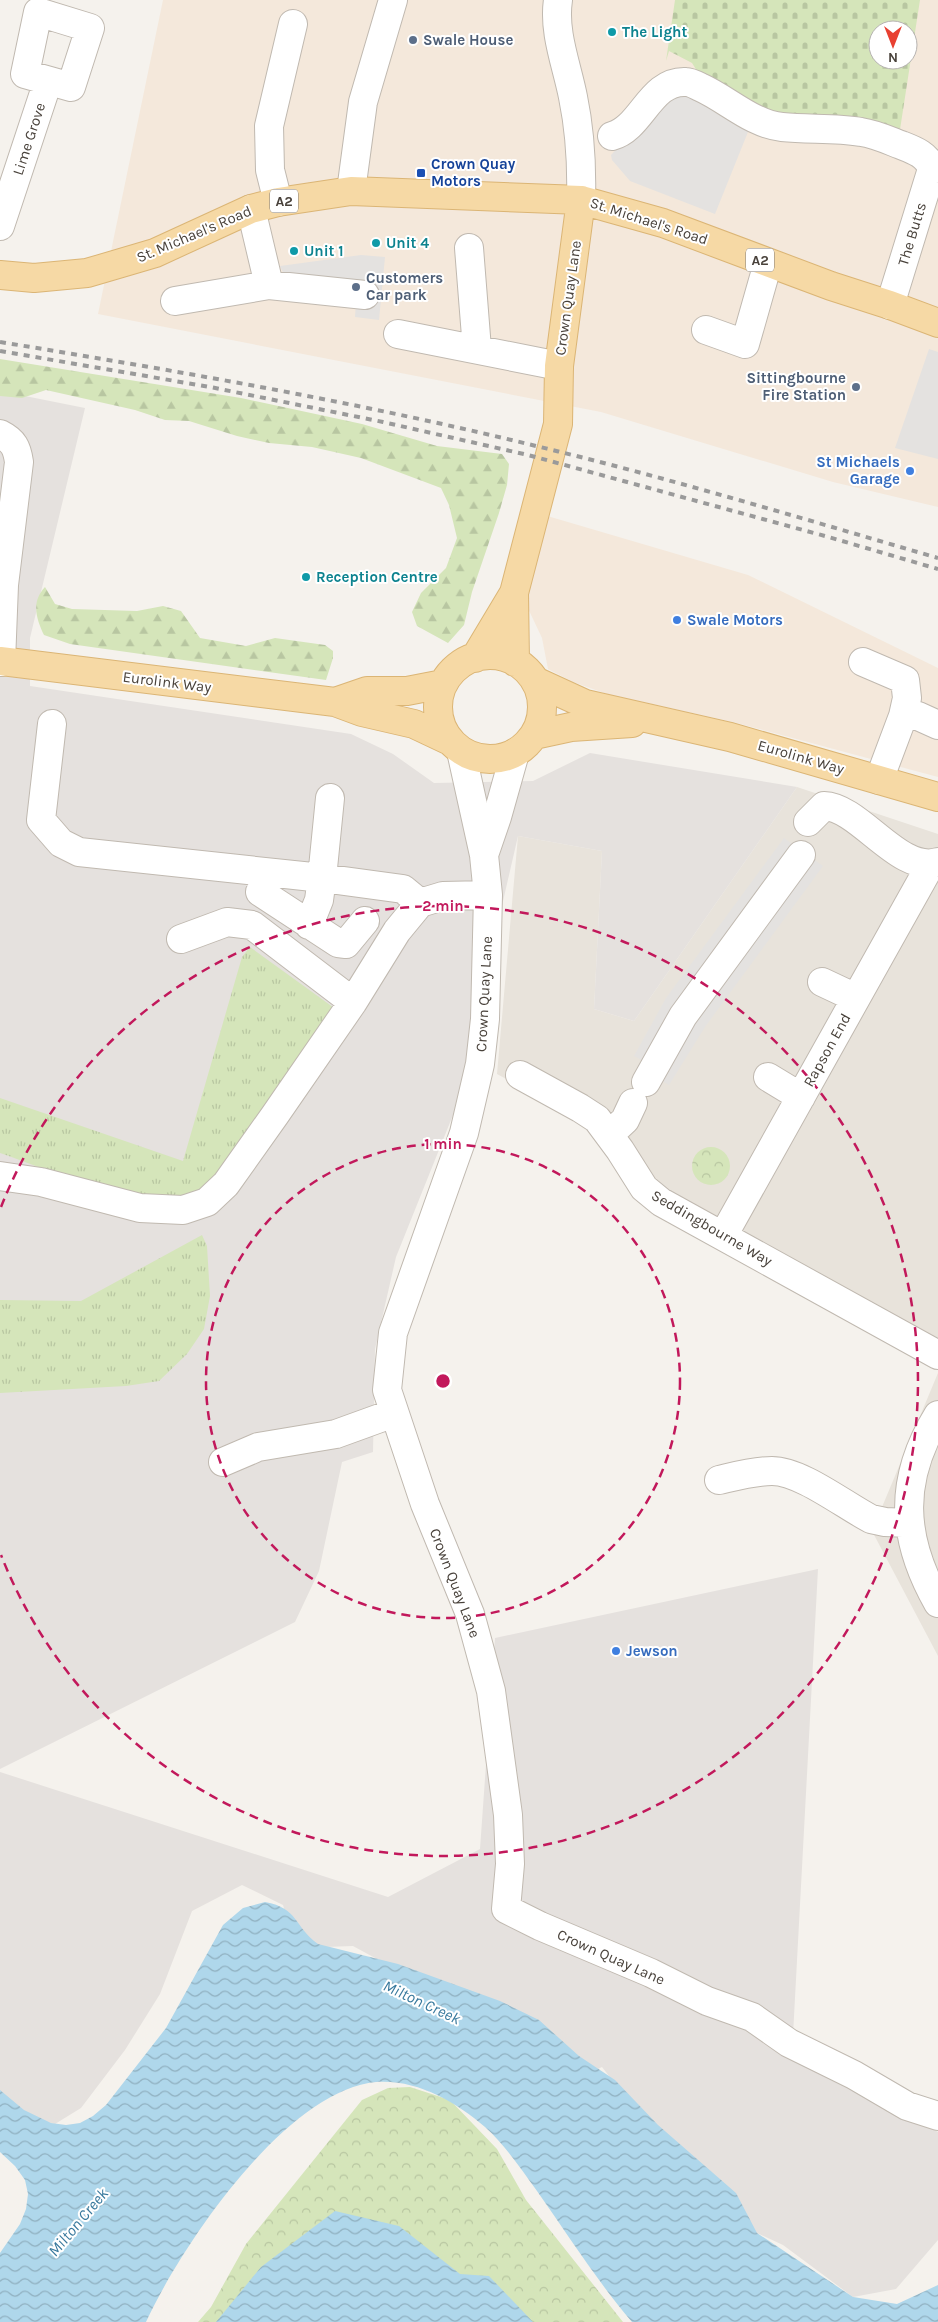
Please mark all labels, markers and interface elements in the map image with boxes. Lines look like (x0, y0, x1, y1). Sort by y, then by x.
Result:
north arrow (868, 20, 918, 70)
place label: The Light (622, 23, 687, 41)
marker: The Light (606, 26, 618, 38)
place label: Swale House (423, 31, 513, 49)
marker: Swale House (407, 34, 419, 46)
text: N (888, 49, 898, 66)
street label: Lime Grove (9, 100, 49, 178)
place label: Crown Quay Motors (431, 155, 516, 190)
marker: Crown Quay Motors (415, 167, 427, 179)
road number: A2 (270, 190, 298, 212)
street label: St. Michael's Road (588, 193, 710, 249)
street label: The Butts (894, 200, 930, 268)
street label: St. Michael's Road (134, 202, 254, 266)
place label: Unit 4 (386, 234, 429, 252)
marker: Unit 4 (370, 237, 382, 249)
street label: Crown Quay Lane (551, 239, 585, 357)
place label: Unit 1 (304, 242, 344, 260)
marker: Unit 1 (288, 245, 300, 257)
road number: A2 (746, 248, 774, 272)
place label: Customers Car park (366, 269, 443, 304)
marker: Customers Car park (350, 281, 362, 293)
place label: Sittingbourne Fire Station (746, 369, 846, 404)
marker: Sittingbourne Fire Station (850, 381, 862, 393)
place label: St Michaels Garage (816, 453, 900, 488)
marker: St Michaels Garage (904, 465, 916, 477)
place label: Reception Centre (316, 568, 438, 586)
marker: Reception Centre (300, 571, 312, 583)
place label: Swale Motors (687, 611, 783, 629)
marker: Swale Motors (671, 614, 683, 626)
street label: Eurolink Way (122, 668, 212, 696)
street label: Eurolink Way (756, 736, 846, 778)
text: 2 min (422, 897, 464, 915)
street label: Crown Quay Lane (472, 936, 496, 1052)
street label: Rapson End (799, 1010, 855, 1090)
text: 1 min (424, 1135, 462, 1153)
street label: Seddingbourne Way (648, 1186, 776, 1270)
centre of rings (434, 1372, 452, 1390)
street label: Crown Quay Lane (426, 1526, 484, 1640)
place label: Jewson (626, 1642, 678, 1660)
marker: Jewson (610, 1645, 622, 1657)
street label: Crown Quay Lane (554, 1925, 668, 1989)
water label: Milton Creek (380, 1976, 464, 2029)
water label: Milton Creek (44, 2183, 113, 2260)

